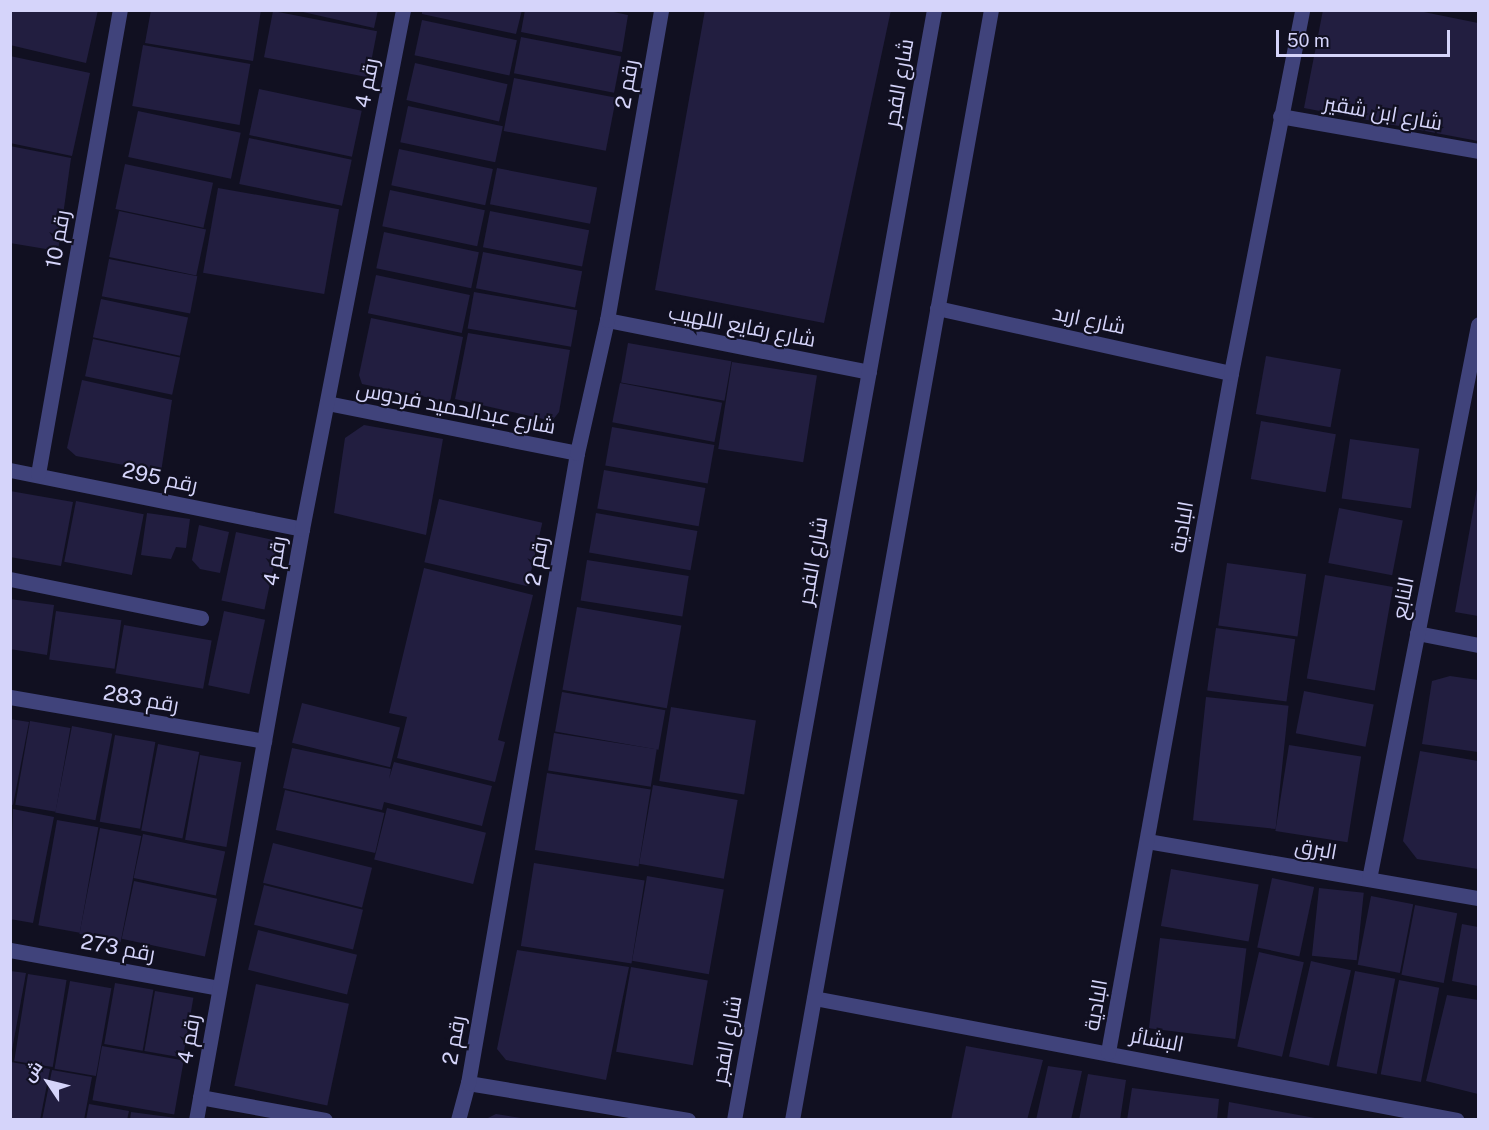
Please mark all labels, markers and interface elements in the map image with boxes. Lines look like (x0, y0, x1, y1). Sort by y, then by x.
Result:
scale bar (1279, 18, 1453, 56)
text: 50 m (1287, 30, 1330, 51)
street label: شارع الفجر (879, 37, 919, 129)
street label: رقم 4 (350, 56, 384, 110)
street label: رقم 2 (610, 57, 644, 111)
street label: شارع ابن شقير (1322, 90, 1444, 136)
street label: رقم 10 (41, 208, 75, 270)
street label: شارع رفايع اللهيب (666, 299, 818, 353)
street label: شارع اربد (1050, 300, 1128, 340)
street label: شارع عبدالحميد فردوس (354, 376, 558, 440)
street label: رقم 295 (120, 458, 200, 498)
street label: البادية (1165, 499, 1199, 555)
street label: شارع الفجر (793, 515, 833, 607)
street label: رقم 4 (258, 534, 292, 588)
street label: رقم 2 (520, 534, 554, 588)
street label: النابع (1387, 575, 1419, 621)
street label: رقم 283 (101, 680, 181, 718)
street label: البرق (1293, 833, 1339, 865)
street label: رقم 273 (79, 929, 157, 967)
street label: البادية (1079, 977, 1113, 1033)
street label: شارع الفجر (707, 994, 747, 1086)
street label: رقم 4 (172, 1012, 206, 1066)
street label: رقم 2 (437, 1013, 471, 1067)
street label: البشائر (1128, 1023, 1186, 1057)
north arrow (18, 1052, 78, 1112)
text: ش (19, 1058, 47, 1085)

